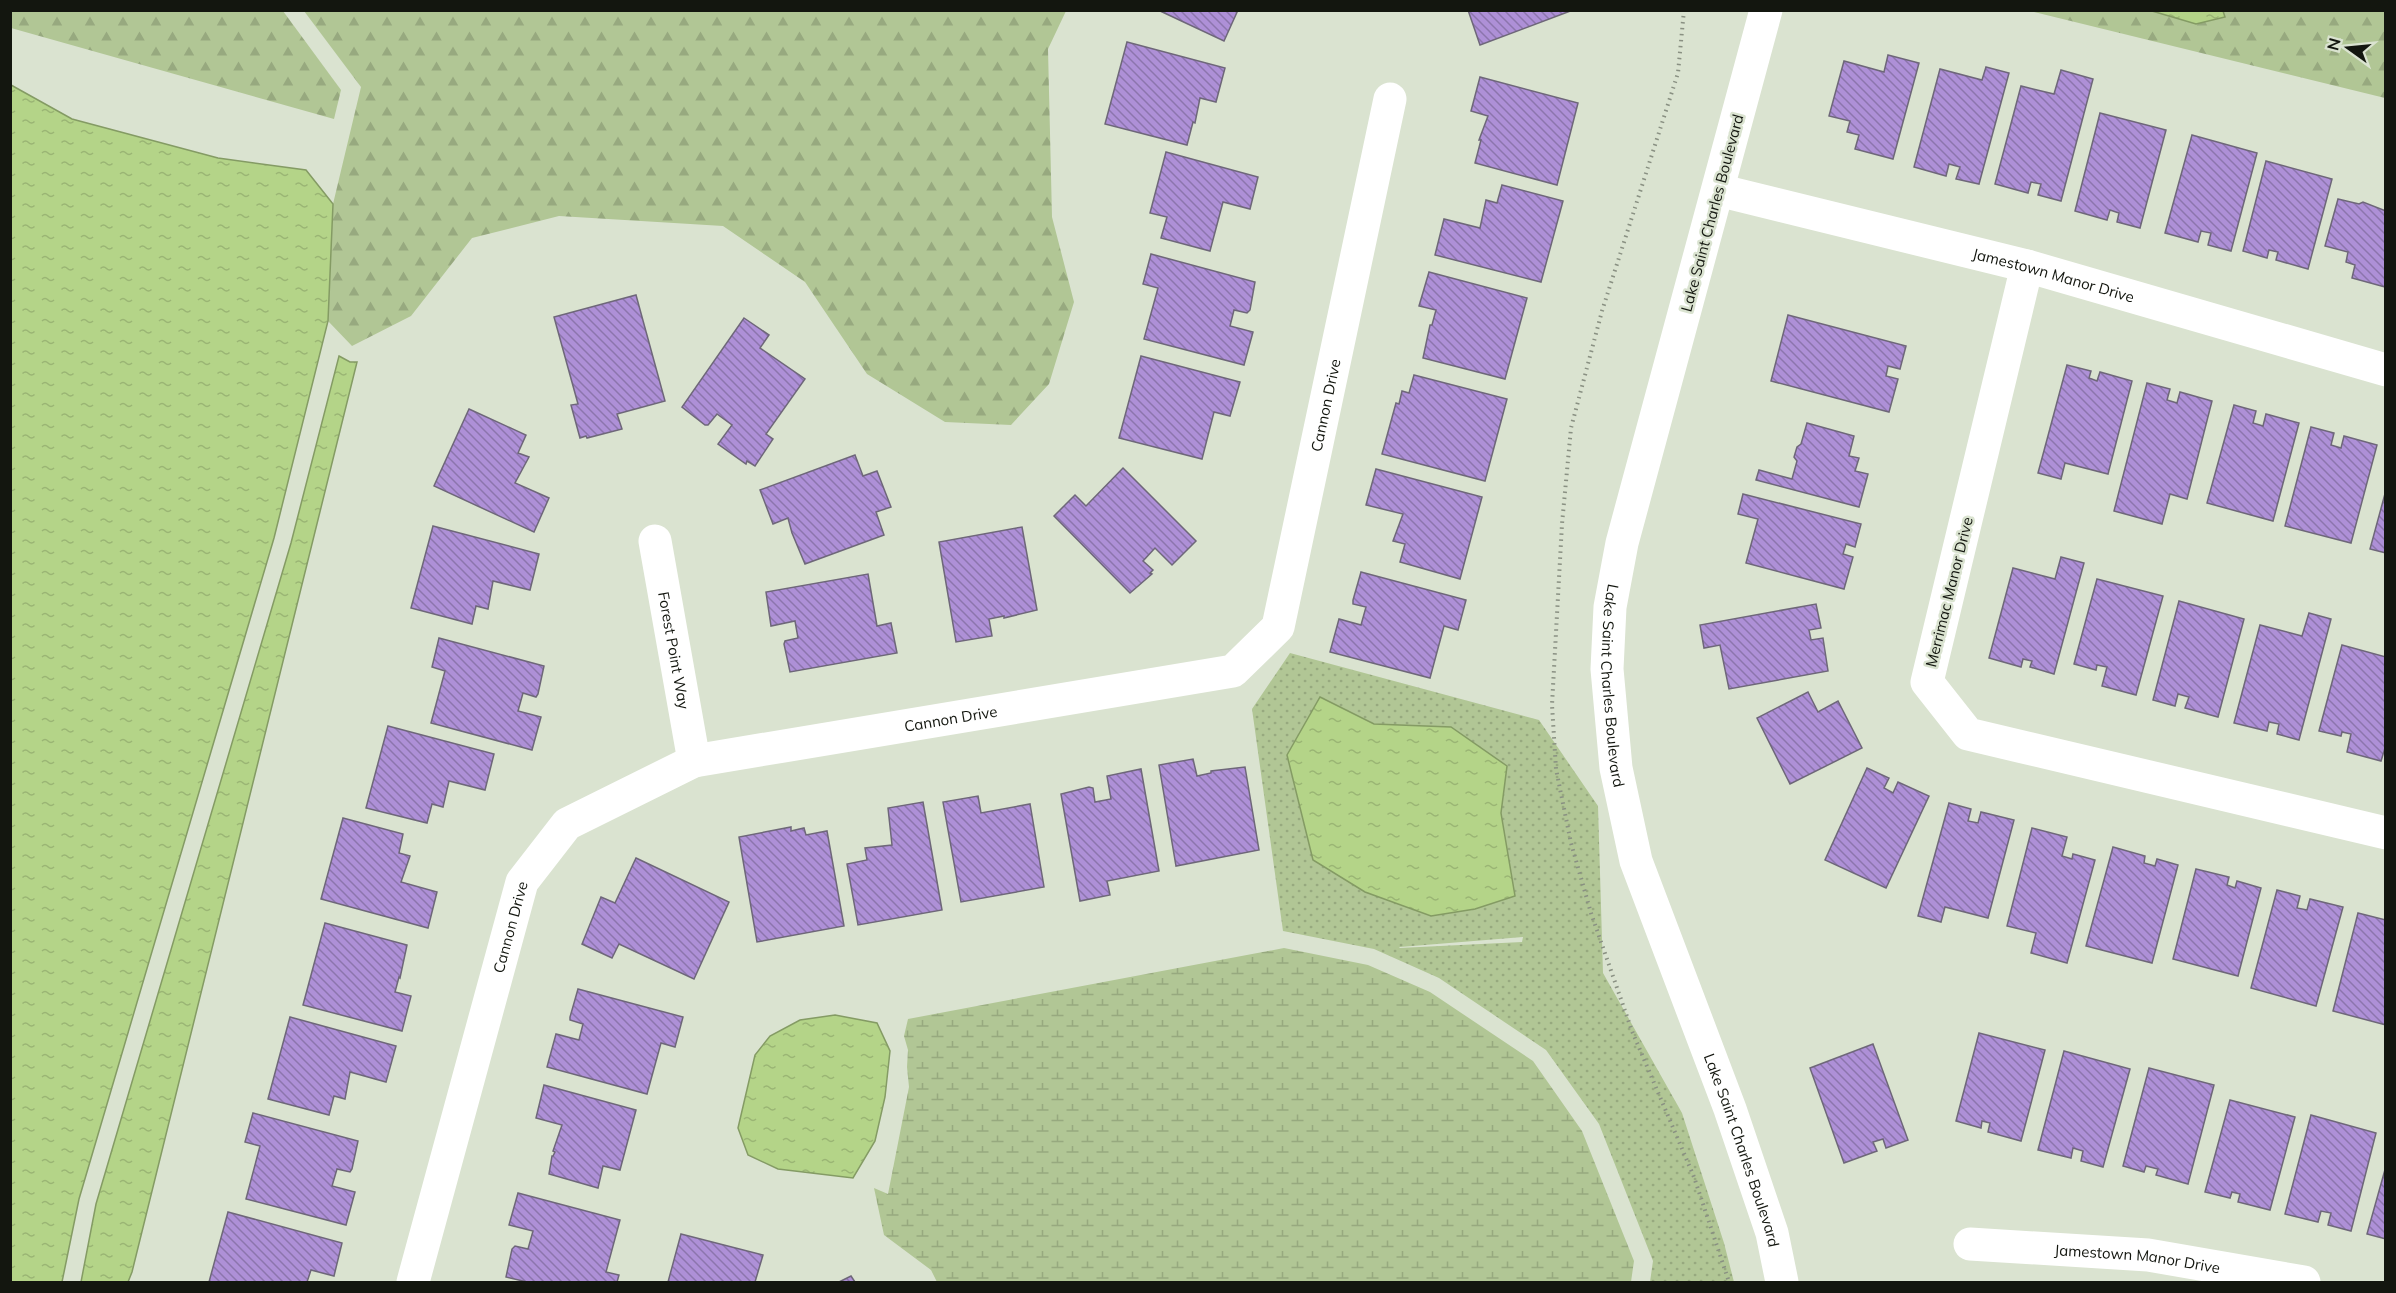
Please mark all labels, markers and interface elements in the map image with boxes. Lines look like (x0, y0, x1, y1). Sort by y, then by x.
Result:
north arrow (2318, 18, 2378, 78)
text: N (2322, 36, 2345, 53)
street label: Lake Saint Charles Boulevard (1676, 112, 1748, 314)
street label: Jamestown Manor Drive (1971, 243, 2137, 306)
street label: Cannon Drive (1306, 357, 1344, 453)
street label: Merrimac Manor Drive (1921, 515, 1977, 669)
street label: Lake Saint Charles Boulevard (1597, 583, 1629, 789)
street label: Forest Point Way (655, 590, 694, 711)
street label: Cannon Drive (903, 701, 999, 735)
street label: Cannon Drive (488, 879, 531, 975)
street label: Lake Saint Charles Boulevard (1700, 1051, 1784, 1249)
street label: Jamestown Manor Drive (2054, 1240, 2222, 1277)

